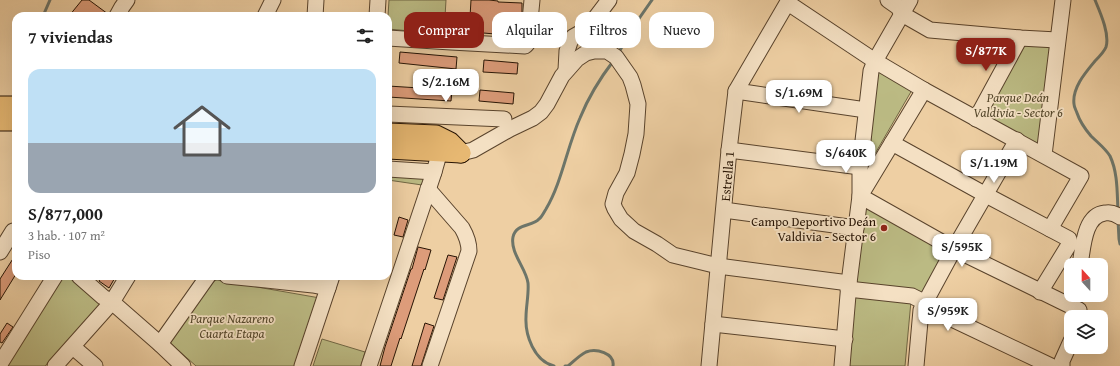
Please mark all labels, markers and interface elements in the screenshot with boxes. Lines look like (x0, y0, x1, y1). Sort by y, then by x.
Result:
chip: Comprar (404, 12, 484, 48)
chip: Alquilar (492, 12, 567, 48)
chip: Filtros (575, 12, 641, 48)
chip: Nuevo (649, 12, 714, 48)
text: 7 viviendas (28, 24, 113, 49)
icon: filters (354, 25, 376, 47)
pin: S/877K (953, 38, 1019, 72)
text: S/877K (965, 41, 1007, 60)
pin: S/2.16M (409, 69, 483, 103)
text: S/2.16M (422, 72, 470, 91)
pin: S/1.69M (762, 80, 836, 114)
text: S/1.69M (775, 83, 823, 102)
park label: Parque Deán Valdivia - Sector 6 (973, 88, 1063, 122)
icon: home (166, 95, 238, 167)
pin: S/640K (813, 140, 879, 174)
text: S/640K (825, 143, 867, 162)
street label: Estrella 1 (716, 150, 739, 202)
pin: S/1.19M (957, 150, 1031, 184)
text: S/1.19M (970, 153, 1018, 172)
text: S/877,000 (28, 201, 103, 226)
place label: Campo Deportivo Deán Valdivia - Sector 6 (751, 212, 877, 246)
marker: Campo Deportivo Deán Valdivia - Sector 6 (879, 223, 889, 233)
text: 3 hab. · 107 m² (28, 226, 105, 245)
pin: S/595K (929, 234, 995, 268)
text: S/595K (941, 237, 983, 256)
text: Piso (28, 245, 50, 264)
north arrow (1064, 258, 1108, 302)
map controls (1064, 258, 1108, 354)
pin: S/959K (915, 298, 981, 332)
text: S/959K (927, 301, 969, 320)
park label: Parque Nazareno Cuarta Etapa (189, 309, 274, 343)
button: layers (1064, 310, 1108, 354)

